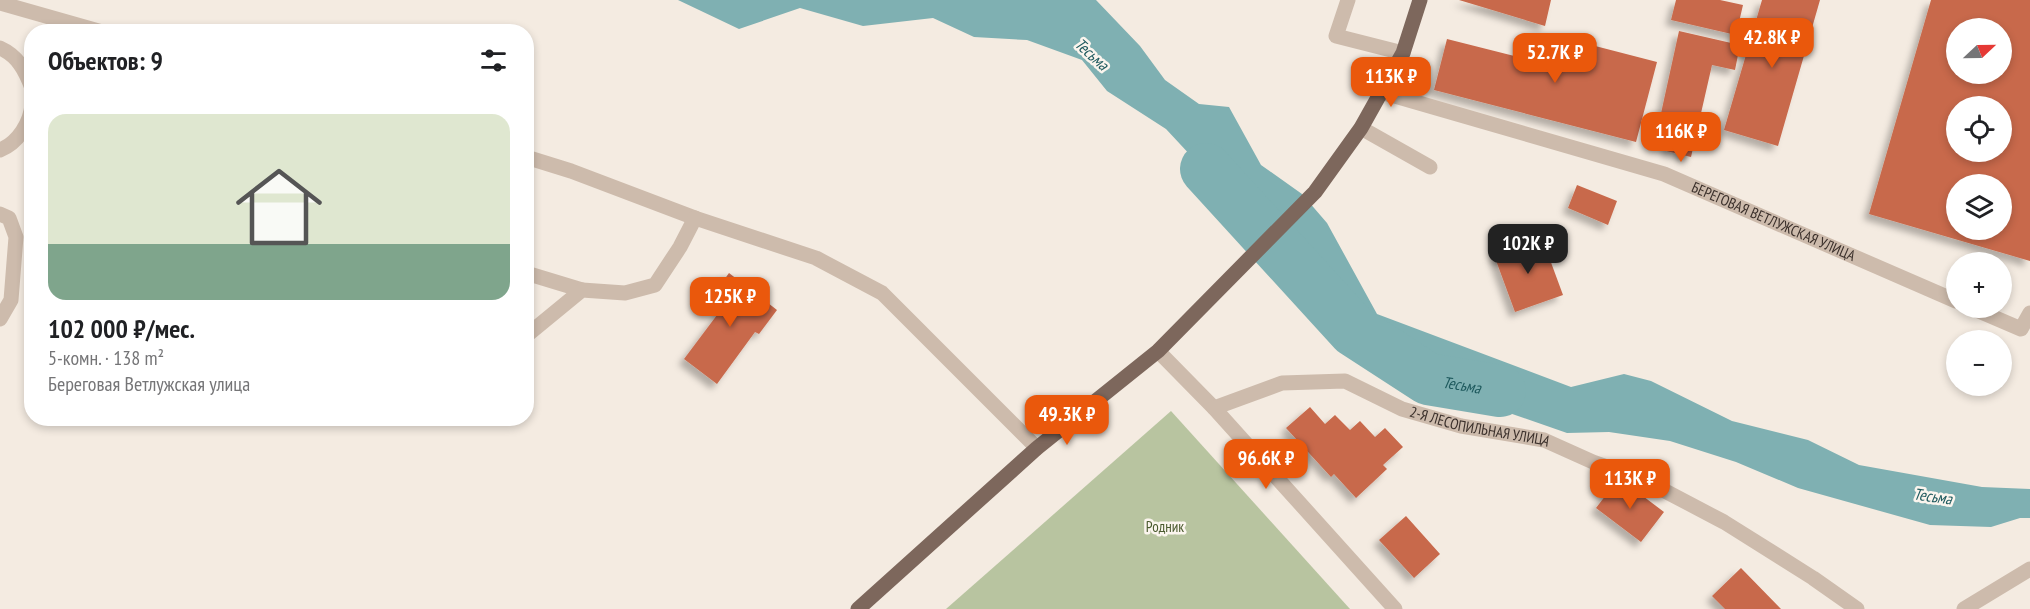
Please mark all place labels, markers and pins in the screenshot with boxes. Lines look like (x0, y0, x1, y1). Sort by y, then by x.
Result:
pin: 42.8K ₽ (1717, 18, 1827, 69)
pin: 52.7K ₽ (1500, 33, 1610, 84)
pin: 113K ₽ (1342, 57, 1440, 108)
pin: 116K ₽ (1632, 112, 1730, 163)
pin: 102K ₽ (1479, 224, 1577, 275)
pin: 125K ₽ (681, 277, 779, 328)
pin: 49.3K ₽ (1012, 395, 1122, 446)
pin: 96.6K ₽ (1211, 439, 1321, 490)
pin: 113K ₽ (1581, 459, 1679, 510)

